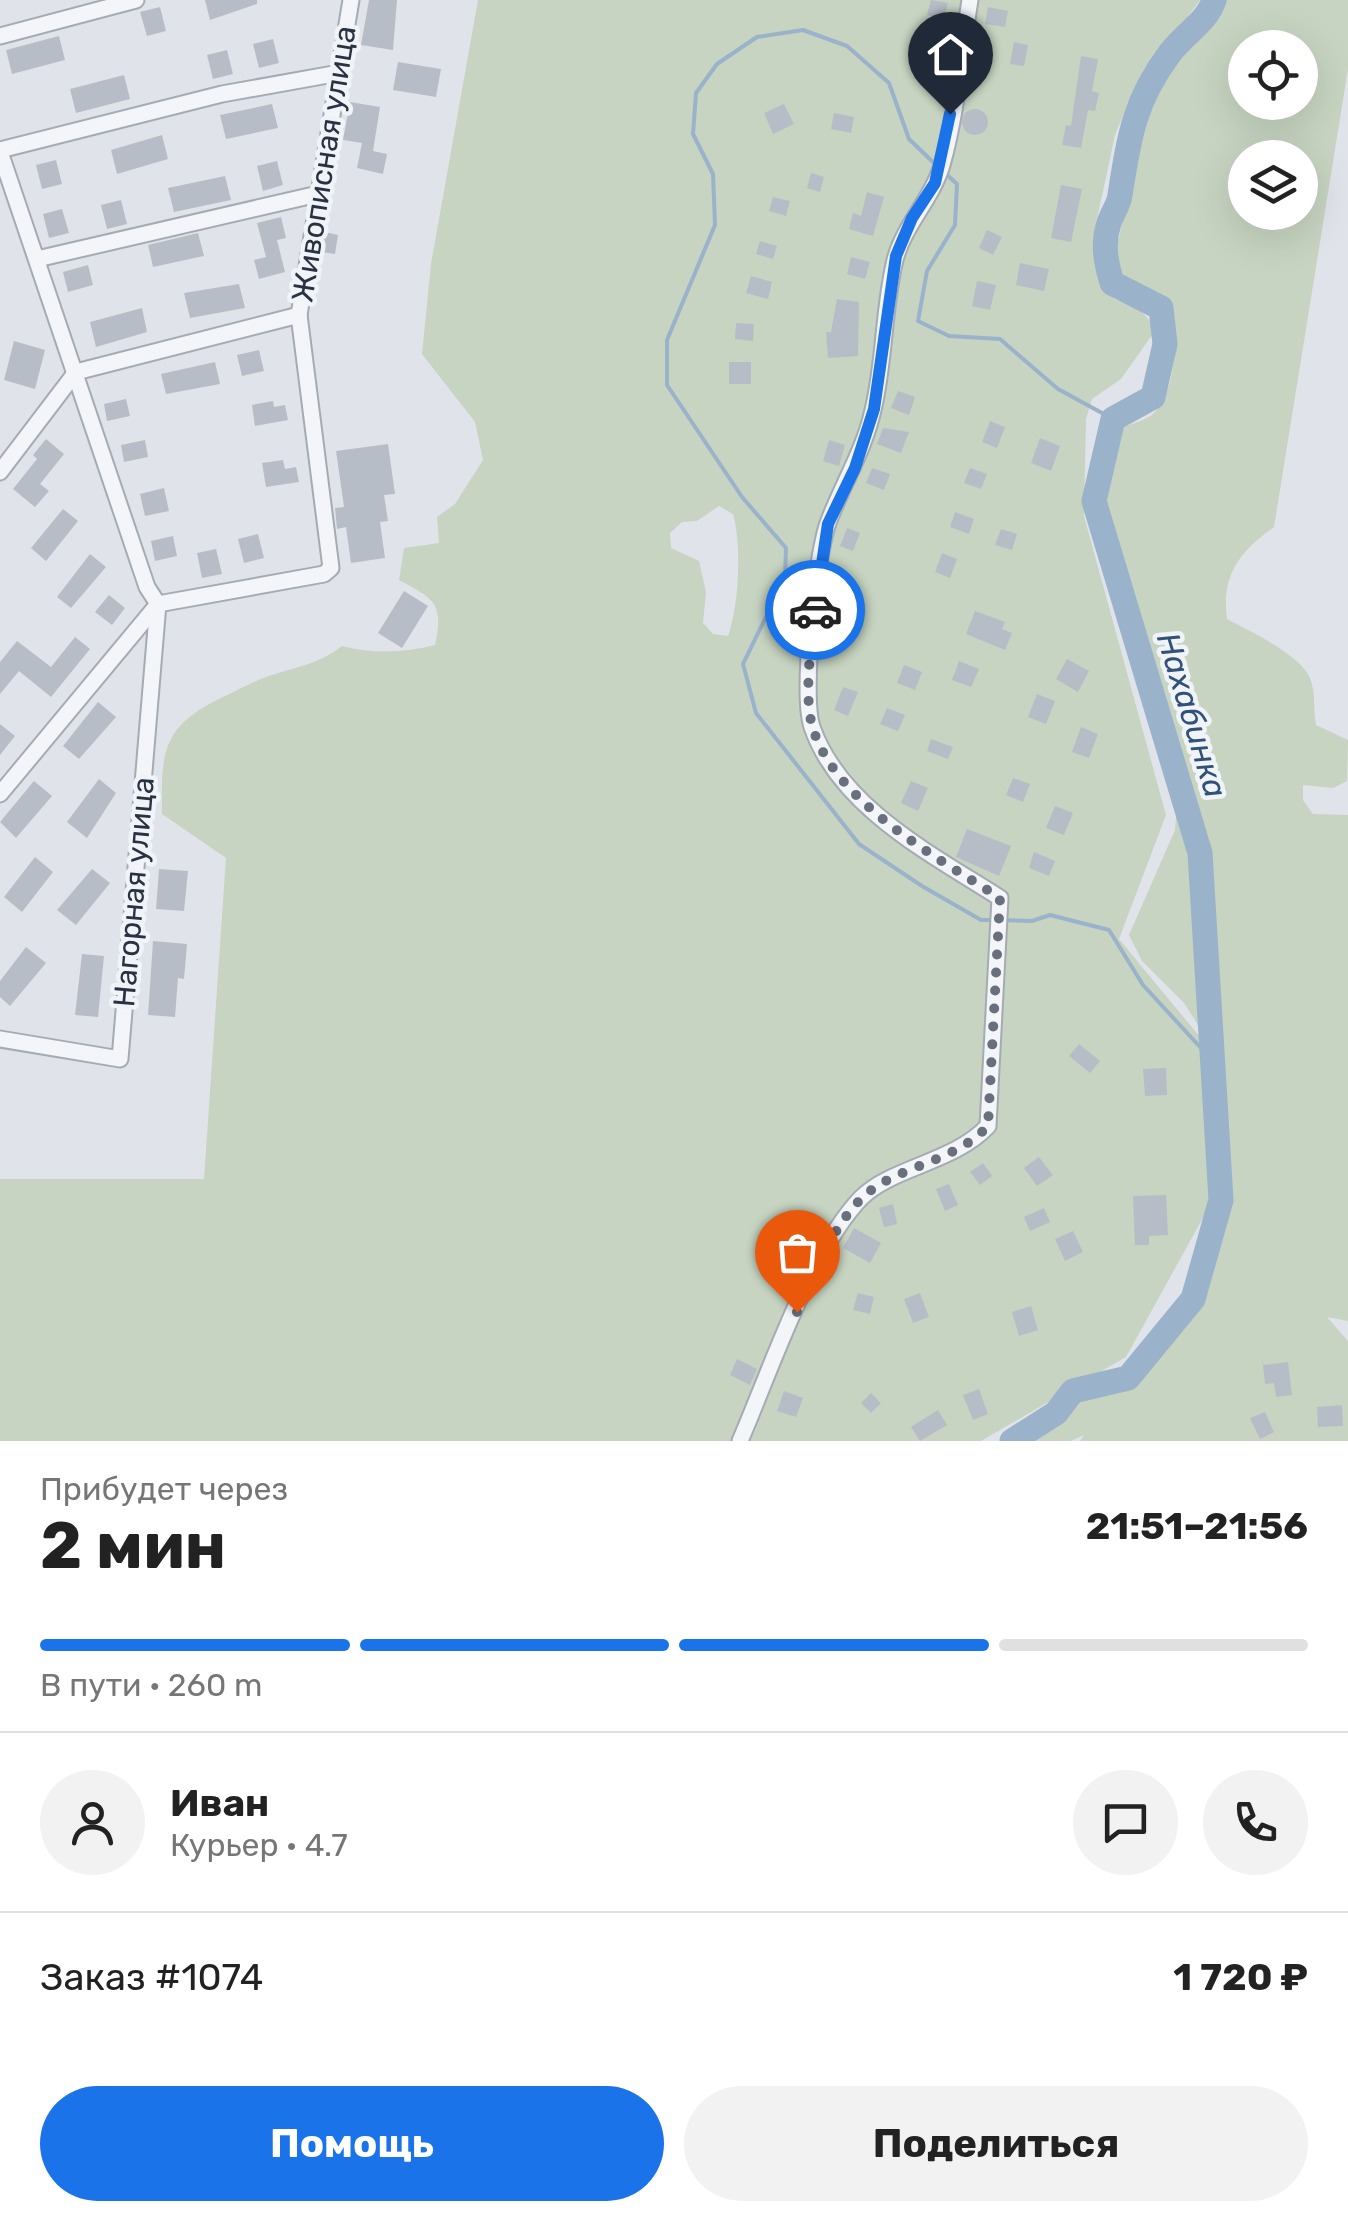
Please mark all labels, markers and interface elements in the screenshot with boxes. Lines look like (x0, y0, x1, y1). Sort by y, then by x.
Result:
pin (908, 12, 993, 115)
street label: Живописная улица (284, 23, 364, 305)
icon: home (923, 27, 978, 82)
map controls (1228, 30, 1318, 230)
button: locate (1228, 30, 1318, 120)
button: layers (1228, 140, 1318, 230)
courier (765, 560, 865, 660)
icon: car (788, 583, 843, 638)
water label: Нахабинка (1149, 628, 1235, 802)
street label: Нагорная улица (106, 776, 162, 1008)
pin (755, 1210, 840, 1313)
icon: bag (770, 1225, 825, 1280)
text: Прибудет через (40, 1470, 288, 1508)
text: 21:51–21:56 (1086, 1503, 1308, 1549)
text: 2 мин (40, 1507, 226, 1584)
text: В пути · 260 m (40, 1666, 263, 1704)
button: person (40, 1770, 145, 1875)
button: chat (1073, 1770, 1178, 1875)
button: phone (1203, 1770, 1308, 1875)
text: Иван (170, 1780, 269, 1826)
text: Курьер · 4.7 (170, 1826, 348, 1864)
text: Заказ #1074 (40, 1954, 263, 2000)
text: 1 720 ₽ (1173, 1954, 1308, 2000)
button: Помощь (40, 2086, 664, 2201)
button: Поделиться (684, 2086, 1308, 2201)

